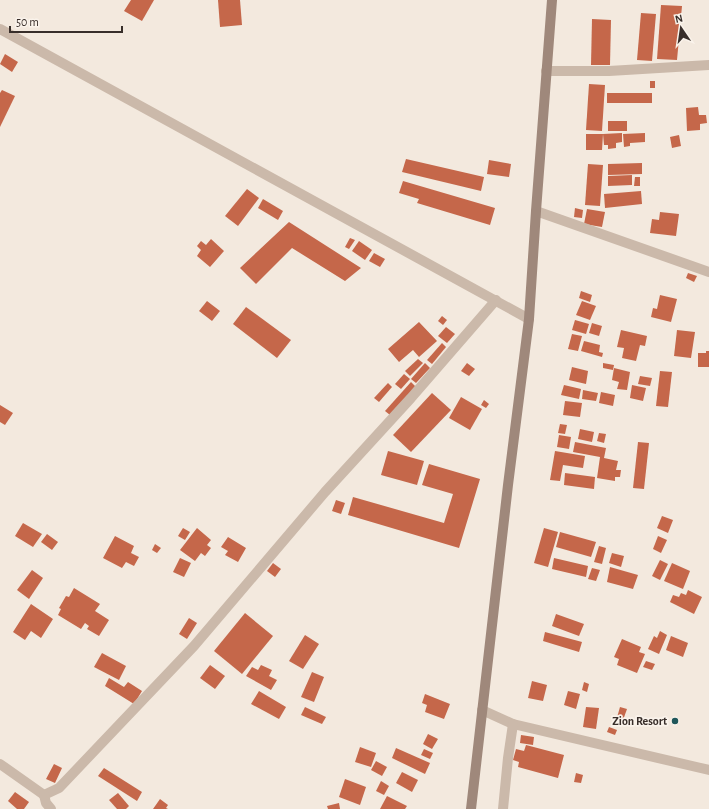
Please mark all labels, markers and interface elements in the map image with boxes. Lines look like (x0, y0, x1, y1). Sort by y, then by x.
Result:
scale bar (10, 8, 122, 34)
north arrow (661, 8, 701, 48)
text: N (674, 13, 684, 25)
text: 50 m (16, 16, 39, 28)
place label: Zion Resort (612, 715, 667, 727)
marker: Zion Resort (670, 716, 680, 726)

